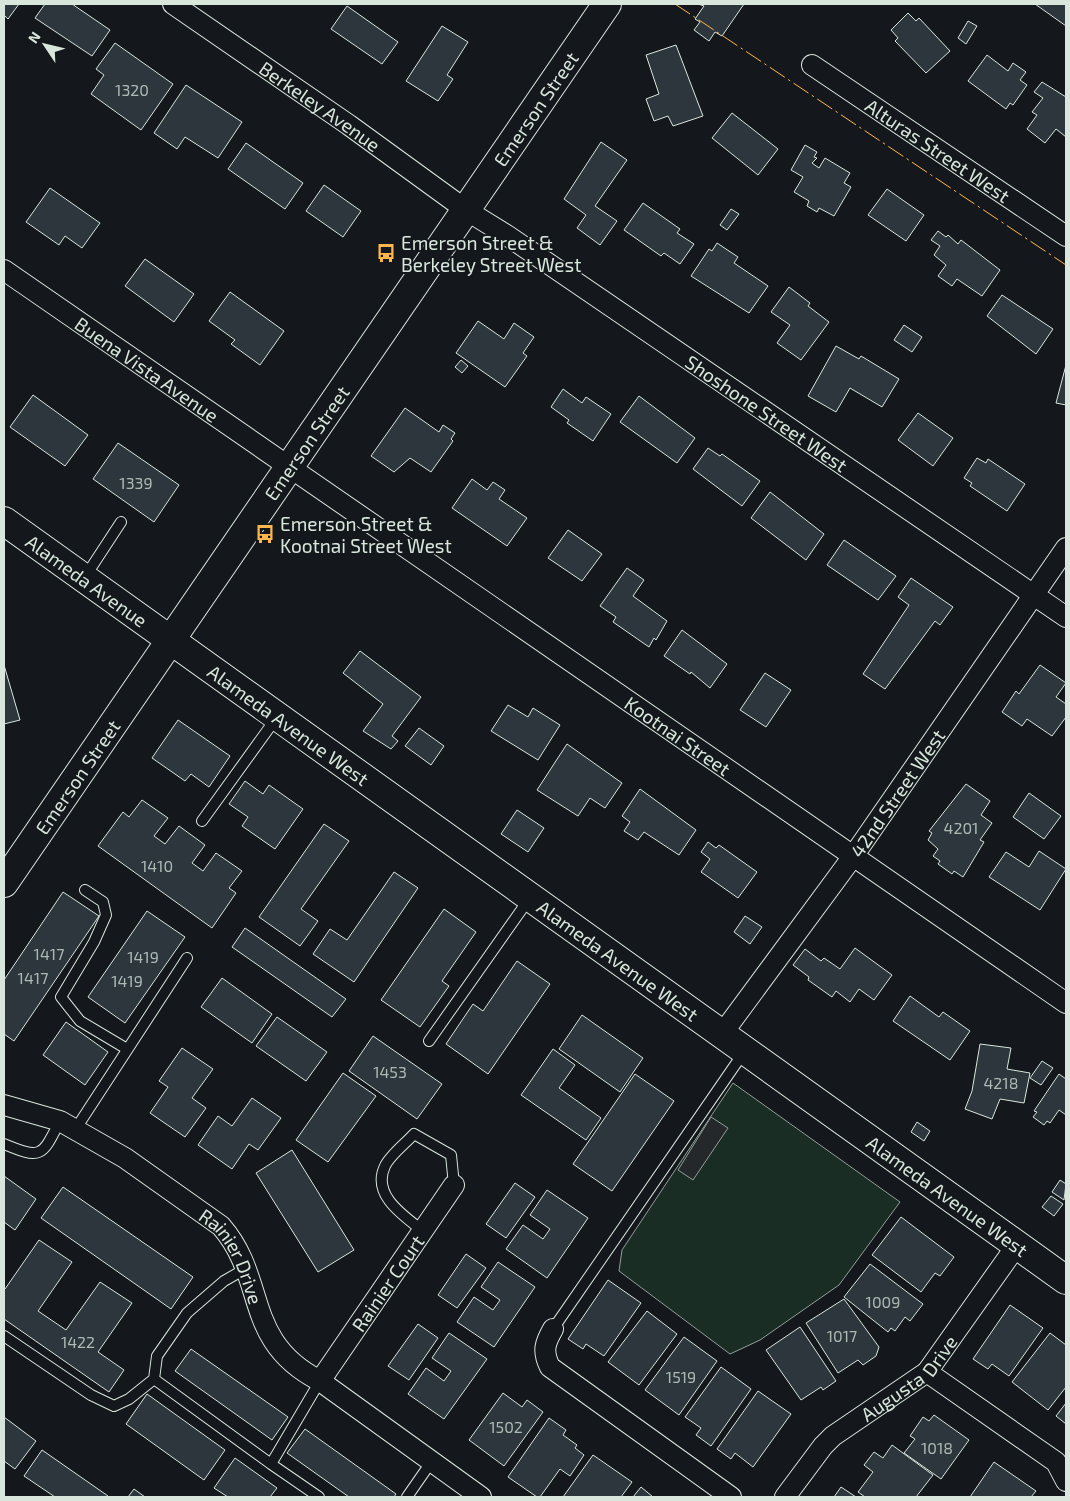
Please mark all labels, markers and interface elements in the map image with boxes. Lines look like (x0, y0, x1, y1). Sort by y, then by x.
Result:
north arrow (20, 20, 70, 70)
text: N (24, 28, 44, 46)
street label: Emerson Street (488, 47, 582, 170)
street label: Berkeley Avenue (255, 56, 385, 156)
house number: 1320 (115, 80, 149, 99)
street label: Alturas Street West (862, 93, 1015, 207)
place label: Emerson Street & Berkeley Street West (401, 231, 581, 276)
bus stop icon: Emerson Street & Berkeley Street West (375, 242, 397, 264)
street label: Buena Vista Avenue (71, 311, 223, 426)
street label: Shoshone Street West (681, 349, 852, 476)
street label: Emerson Street (259, 381, 353, 504)
house number: 1339 (119, 473, 153, 492)
place label: Emerson Street & Kootnai Street West (280, 512, 452, 557)
bus stop icon: Emerson Street & Kootnai Street West (254, 523, 276, 545)
street label: Alameda Avenue (22, 529, 152, 631)
street label: Alameda Avenue West (204, 659, 374, 790)
street label: Kootnai Street (621, 691, 735, 780)
street label: Emerson Street (30, 715, 124, 838)
street label: 42nd Street West (845, 724, 949, 861)
house number: 4201 (944, 818, 978, 837)
house number: 1410 (141, 856, 173, 875)
street label: Alameda Avenue West (533, 895, 703, 1025)
house number: 1417 (34, 944, 64, 963)
house number: 1419 (127, 947, 159, 966)
house number: 1417 (18, 968, 48, 987)
house number: 1419 (111, 971, 143, 990)
house number: 1453 (373, 1062, 407, 1081)
house number: 4218 (984, 1073, 1018, 1092)
street label: Alameda Avenue West (863, 1130, 1033, 1261)
street label: Rainier Drive (195, 1203, 268, 1307)
street label: Rainier Court (346, 1230, 428, 1335)
house number: 1009 (866, 1292, 900, 1311)
house number: 1017 (827, 1326, 857, 1345)
street label: Augusta Drive (856, 1330, 961, 1425)
house number: 1422 (61, 1332, 95, 1351)
house number: 1519 (666, 1367, 696, 1386)
house number: 1502 (489, 1417, 523, 1436)
house number: 1018 (921, 1438, 953, 1457)

